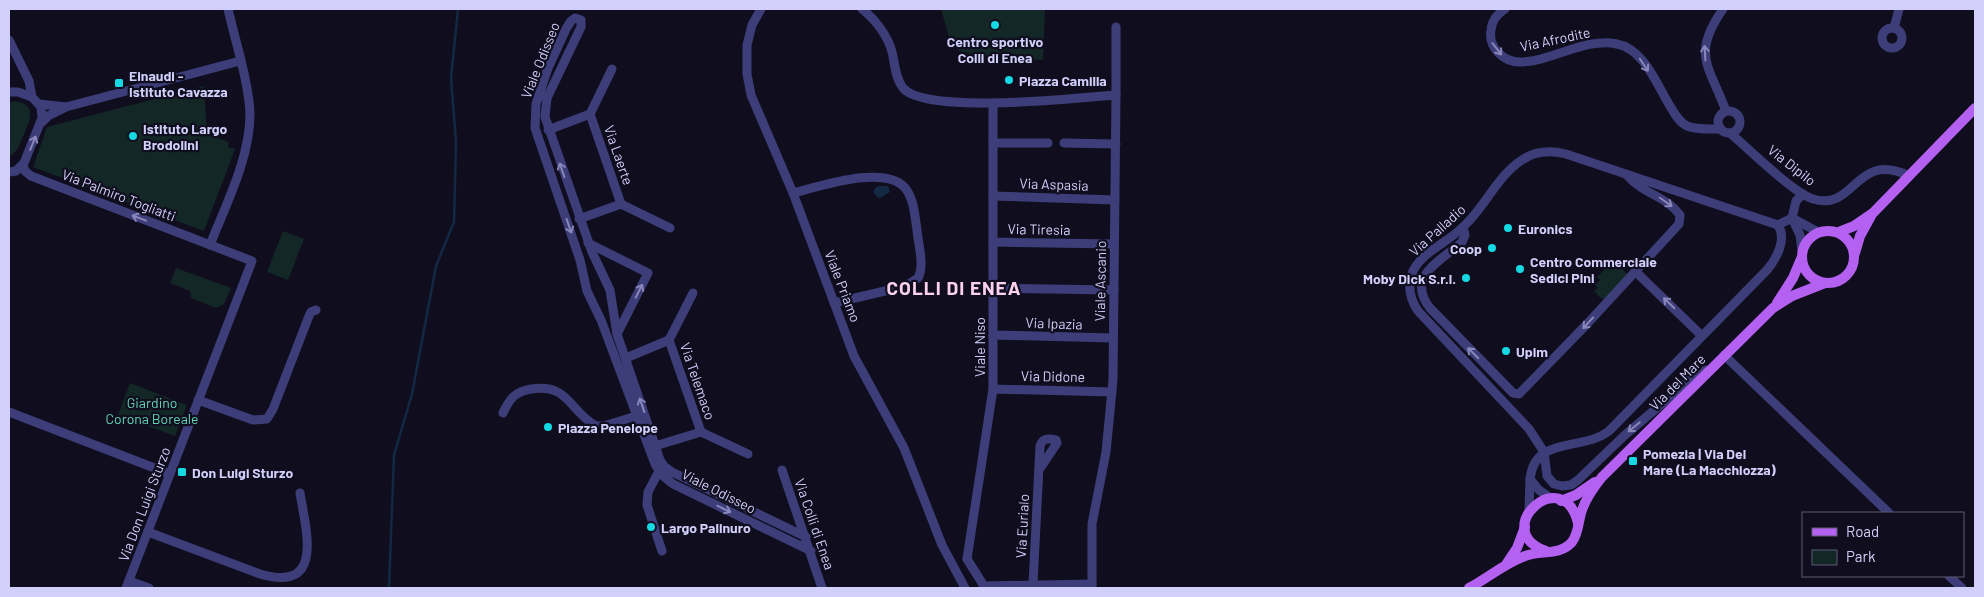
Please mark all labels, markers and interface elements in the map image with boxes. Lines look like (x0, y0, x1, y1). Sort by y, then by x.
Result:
street label: Viale Odisseo (517, 19, 563, 101)
marker: Centro sportivo Colli di Enea (989, 19, 1001, 31)
street label: Via Afrodite (1518, 23, 1592, 55)
place label: Centro sportivo Colli di Enea (947, 33, 1043, 66)
one-way arrow (1491, 43, 1502, 56)
one-way arrow (1701, 46, 1710, 62)
one-way arrow (1639, 58, 1649, 72)
place label: Einaudi - Istituto Cavazza (129, 67, 228, 100)
place label: Piazza Camilla (1019, 72, 1107, 89)
marker: Piazza Camilla (1003, 74, 1015, 86)
marker: Einaudi - Istituto Cavazza (113, 77, 125, 89)
place label: Istituto Largo Brodolini (143, 120, 228, 153)
street label: Via Laerte (601, 123, 637, 187)
marker: Istituto Largo Brodolini (127, 130, 139, 142)
one-way arrow (29, 135, 38, 151)
street label: Via Dipilo (1765, 141, 1819, 189)
one-way arrow (557, 162, 566, 178)
street label: Via Palmiro Togliatti (60, 165, 178, 225)
street label: Via Aspasia (1019, 174, 1089, 194)
one-way arrow (1659, 197, 1673, 207)
street label: Via Palladio (1405, 200, 1469, 260)
one-way arrow (132, 212, 147, 221)
one-way arrow (564, 218, 574, 234)
street label: Via Tiresia (1007, 220, 1071, 238)
place label: Euronics (1518, 220, 1573, 237)
marker: Euronics (1502, 222, 1514, 234)
street label: Viale Ascanio (1091, 240, 1109, 322)
place label: Coop (1450, 240, 1482, 257)
marker: Coop (1486, 242, 1498, 254)
street label: Viale Priamo (822, 248, 864, 324)
place label: Centro Commerciale Sedici Pini (1530, 253, 1657, 286)
marker: Centro Commerciale Sedici Pini (1514, 263, 1526, 275)
place label: Moby Dick S.r.l. (1363, 270, 1456, 287)
marker: Moby Dick S.r.l. (1460, 272, 1472, 284)
district label: COLLI DI ENEA (887, 276, 1021, 299)
one-way arrow (634, 283, 644, 298)
one-way arrow (1663, 298, 1675, 310)
street label: Via Ipazia (1025, 314, 1083, 332)
one-way arrow (1582, 316, 1594, 329)
street label: Viale Niso (971, 317, 988, 377)
street label: Via Telemaco (677, 340, 719, 422)
place label: Upim (1516, 343, 1548, 360)
marker: Upim (1500, 345, 1512, 357)
one-way arrow (1467, 346, 1479, 359)
street label: Via del Mare (1645, 350, 1709, 414)
street label: Via Didone (1021, 367, 1085, 385)
park label: Giardino Corona Boreale (106, 394, 198, 427)
one-way arrow (636, 398, 646, 414)
place label: Piazza Penelope (558, 419, 658, 436)
marker: Piazza Penelope (542, 421, 554, 433)
one-way arrow (1628, 422, 1641, 433)
street label: Via Don Luigi Sturzo (114, 444, 174, 564)
place label: Pomezia | Via Del Mare (La Macchiozza) (1643, 445, 1776, 478)
marker: Pomezia | Via Del Mare (La Macchiozza) (1627, 455, 1639, 467)
place label: Don Luigi Sturzo (192, 464, 293, 481)
street label: Viale Odisseo (679, 465, 759, 517)
marker: Don Luigi Sturzo (176, 466, 188, 478)
street label: Via Colli di Enea (791, 476, 839, 572)
street label: Via Eurialo (1012, 493, 1032, 559)
one-way arrow (716, 505, 731, 514)
legend (1802, 512, 1964, 577)
place label: Largo Palinuro (661, 519, 751, 536)
marker: Largo Palinuro (645, 521, 657, 533)
text: Road (1846, 522, 1879, 540)
text: Park (1846, 547, 1876, 565)

